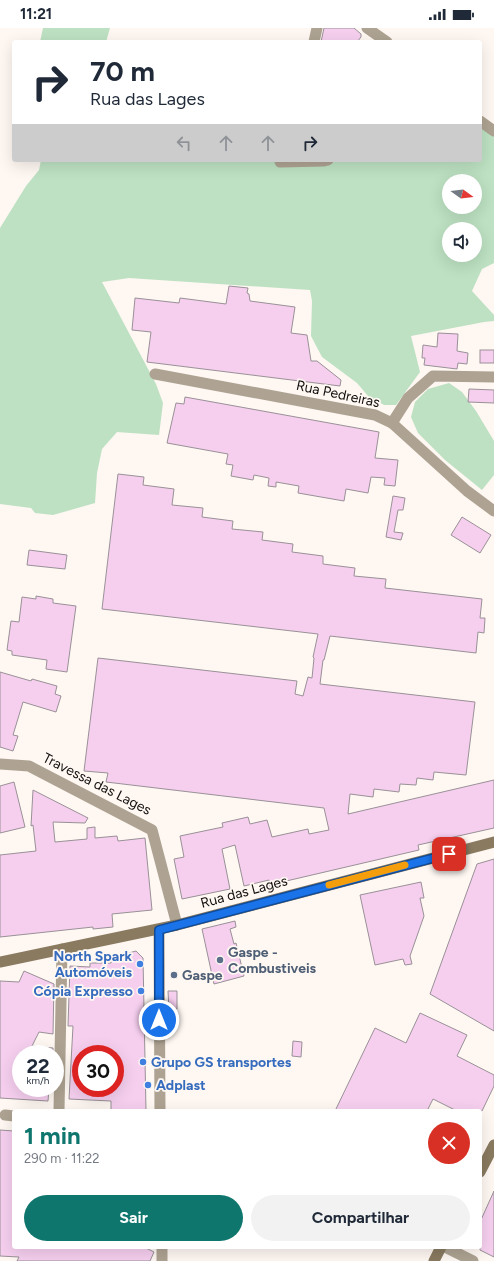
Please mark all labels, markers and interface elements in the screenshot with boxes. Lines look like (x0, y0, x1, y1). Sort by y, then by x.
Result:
text: 11:21 (20, 5, 52, 23)
text: 70 m (90, 54, 155, 88)
icon: right (24, 56, 76, 108)
text: Rua das Lages (90, 88, 205, 110)
icon: left (173, 132, 195, 154)
icon: ahead (215, 132, 237, 154)
icon: ahead (257, 132, 279, 154)
icon: right (299, 132, 321, 154)
north arrow (442, 174, 482, 214)
map controls (442, 174, 482, 262)
button: sound (442, 222, 482, 262)
street label: Rua Pedreiras (295, 377, 381, 411)
street label: Travessa das Lages (40, 749, 154, 819)
pin (432, 837, 466, 871)
icon: arrive (438, 843, 460, 865)
street label: Rua das Lages (199, 872, 289, 912)
place label: Gaspe - Combustiveis (228, 944, 317, 977)
place label: North Spark Automóveis (54, 948, 132, 981)
marker: Gaspe - Combustiveis (215, 955, 225, 965)
marker: North Spark Automóveis (135, 959, 145, 969)
place label: Gaspe (182, 967, 223, 984)
marker: Gaspe (169, 970, 179, 980)
place label: Cópia Expresso (33, 983, 133, 1000)
marker: Cópia Expresso (136, 986, 146, 996)
position arrow (138, 999, 180, 1041)
speed limit sign: 30 (72, 1045, 124, 1097)
text: 22 (26, 1054, 50, 1078)
place label: Grupo GS transportes (151, 1054, 292, 1071)
marker: Grupo GS transportes (138, 1057, 148, 1067)
text: km/h (27, 1074, 49, 1087)
place label: Adplast (156, 1077, 206, 1094)
marker: Adplast (143, 1080, 153, 1090)
text: 1 min (24, 1121, 81, 1150)
button: close (428, 1122, 470, 1164)
text: 290 m · 11:22 (24, 1151, 100, 1166)
button: Sair (24, 1195, 243, 1241)
button: Compartilhar (251, 1195, 470, 1241)

